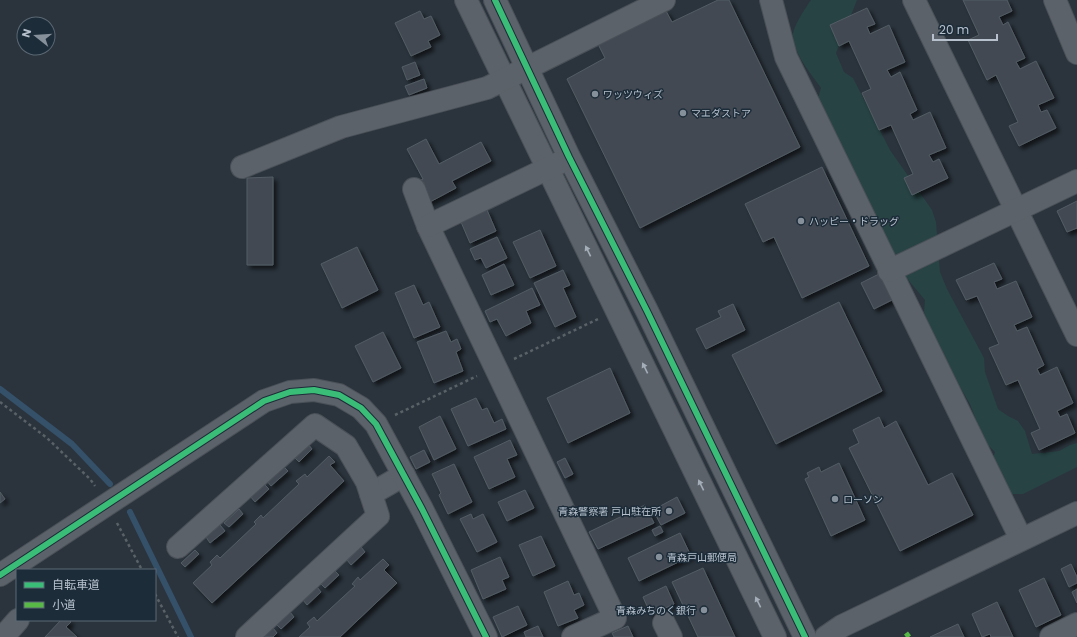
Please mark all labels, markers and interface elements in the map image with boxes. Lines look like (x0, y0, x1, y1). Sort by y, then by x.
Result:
north arrow (16, 16, 56, 56)
scale bar (933, 16, 997, 42)
text: 20 m (939, 21, 969, 38)
text: N (18, 27, 35, 39)
place label: ワッツウィズ (603, 87, 663, 102)
marker: ワッツウィズ (590, 89, 600, 99)
place label: マエダストア (691, 106, 751, 121)
marker: マエダストア (678, 108, 688, 118)
place label: ハッピー・ドラッグ (809, 214, 899, 229)
marker: ハッピー・ドラッグ (796, 216, 806, 226)
one-way arrow (585, 245, 591, 257)
one-way arrow (642, 362, 648, 373)
one-way arrow (698, 479, 705, 491)
place label: ローソン (843, 492, 883, 507)
marker: ローソン (830, 494, 840, 504)
place label: 青森警察署 戸山駐在所 (558, 504, 661, 519)
marker: 青森警察署 戸山駐在所 (664, 506, 674, 516)
place label: 青森戸山郵便局 (667, 550, 737, 565)
marker: 青森戸山郵便局 (654, 552, 664, 562)
legend (16, 569, 156, 621)
text: 自転車道 (52, 576, 100, 593)
text: 小道 (52, 596, 76, 613)
one-way arrow (755, 596, 761, 608)
place label: 青森みちのく銀行 (616, 603, 696, 618)
marker: 青森みちのく銀行 (699, 605, 709, 615)

